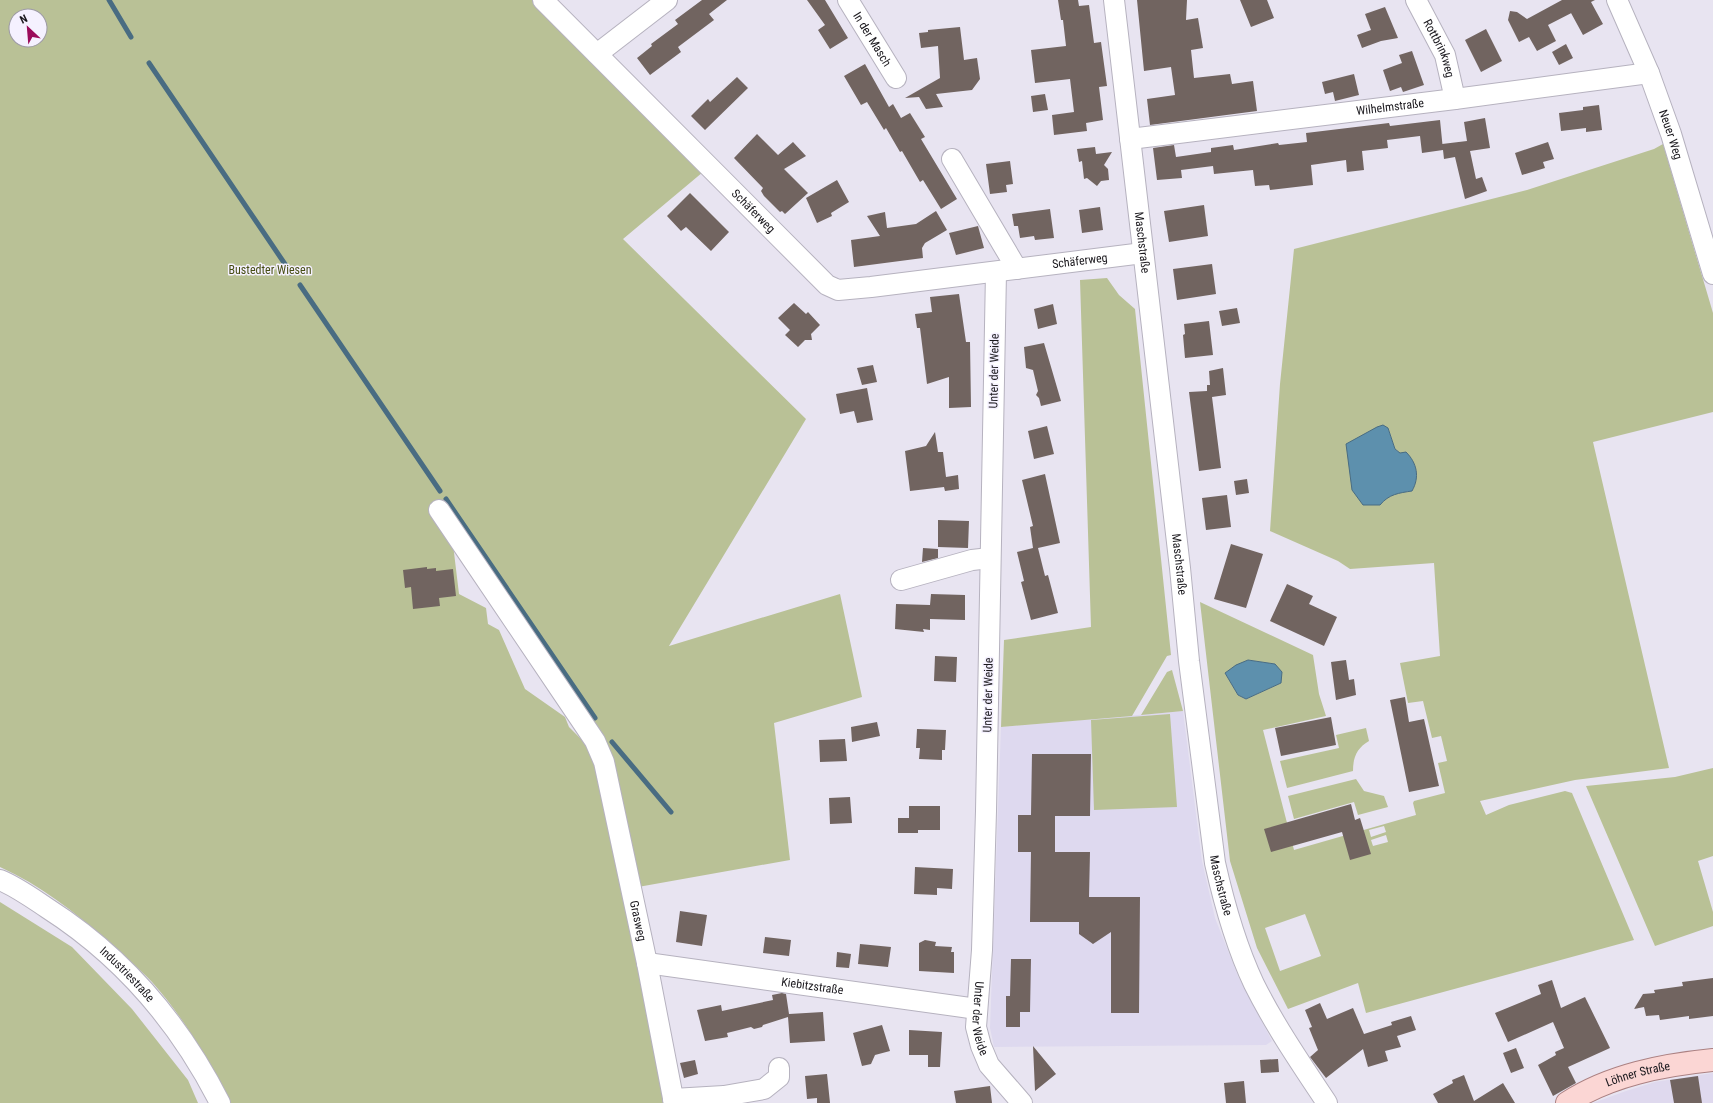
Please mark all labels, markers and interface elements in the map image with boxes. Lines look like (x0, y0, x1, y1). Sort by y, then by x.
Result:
north arrow (8, 8, 48, 48)
street label: In der Masch (850, 9, 894, 69)
text: N (18, 12, 30, 27)
street label: Rottbrinkweg (1420, 17, 1457, 79)
street label: Wilhelmstraße (1355, 96, 1425, 118)
street label: Neuer Weg (1656, 108, 1685, 161)
street label: Schäferweg (729, 186, 778, 236)
street label: Maschstraße (1132, 211, 1153, 274)
street label: Schäferweg (1051, 250, 1108, 271)
park label: Bustedter Wiesen (229, 263, 312, 277)
street label: Unter der Weide (986, 333, 1002, 409)
street label: Maschstraße (1169, 533, 1190, 596)
street label: Unter der Weide (980, 657, 996, 733)
street label: Maschstraße (1207, 854, 1235, 918)
street label: Grasweg (627, 899, 649, 942)
street label: Industriestraße (97, 944, 158, 1005)
street label: Kiebitzstraße (780, 975, 845, 997)
street label: Unter der Weide (969, 981, 991, 1058)
street label: Löhner Straße (1604, 1059, 1672, 1090)

